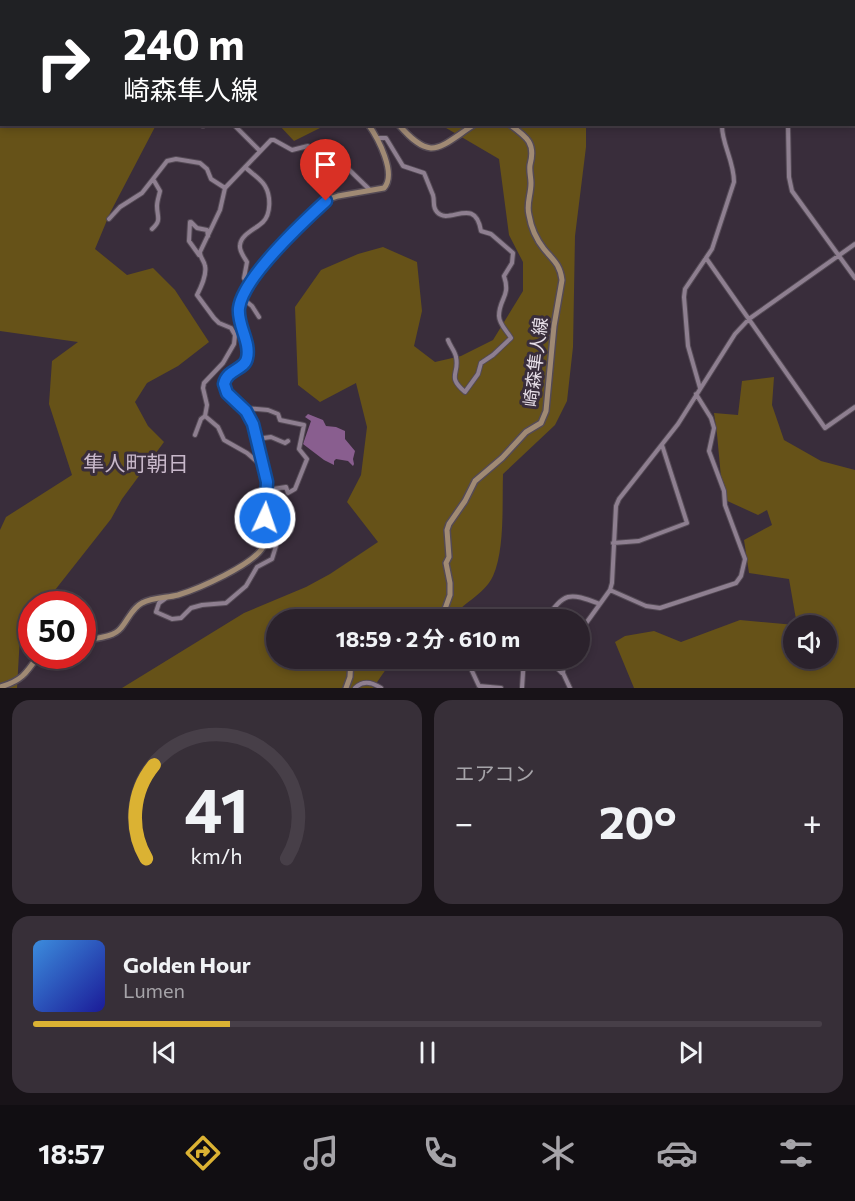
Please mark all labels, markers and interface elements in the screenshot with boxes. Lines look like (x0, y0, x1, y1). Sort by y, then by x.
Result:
text: 240 m (123, 17, 245, 69)
icon: right (24, 24, 102, 102)
text: 崎森隼人線 (123, 73, 258, 106)
pin (300, 139, 351, 201)
icon: arrive (309, 148, 342, 181)
street label: 崎森隼人線 (519, 316, 551, 408)
district label: 隼人町朝日 (84, 450, 189, 475)
position arrow (233, 486, 297, 550)
speed limit sign: 50 (18, 591, 96, 669)
map controls (783, 615, 837, 669)
button: sound (783, 615, 837, 669)
text: 18:59 · 2 分 · 610 m (336, 625, 520, 652)
text: エアコン (455, 761, 535, 785)
text: 41 (184, 770, 249, 846)
text: 20° (599, 793, 677, 848)
text: − (455, 801, 473, 842)
text: + (803, 801, 822, 842)
text: km/h (191, 842, 243, 868)
text: Golden Hour (123, 951, 251, 978)
text: Lumen (123, 978, 185, 1002)
icon: previous (148, 1036, 181, 1069)
icon: pause (411, 1036, 444, 1069)
icon: next (674, 1036, 707, 1069)
icon: directions (182, 1132, 224, 1174)
icon: music (300, 1132, 342, 1174)
icon: phone (419, 1132, 461, 1174)
icon: climate (537, 1132, 579, 1174)
icon: car (656, 1132, 698, 1174)
icon: filters (775, 1132, 817, 1174)
text: 18:57 (38, 1137, 105, 1170)

